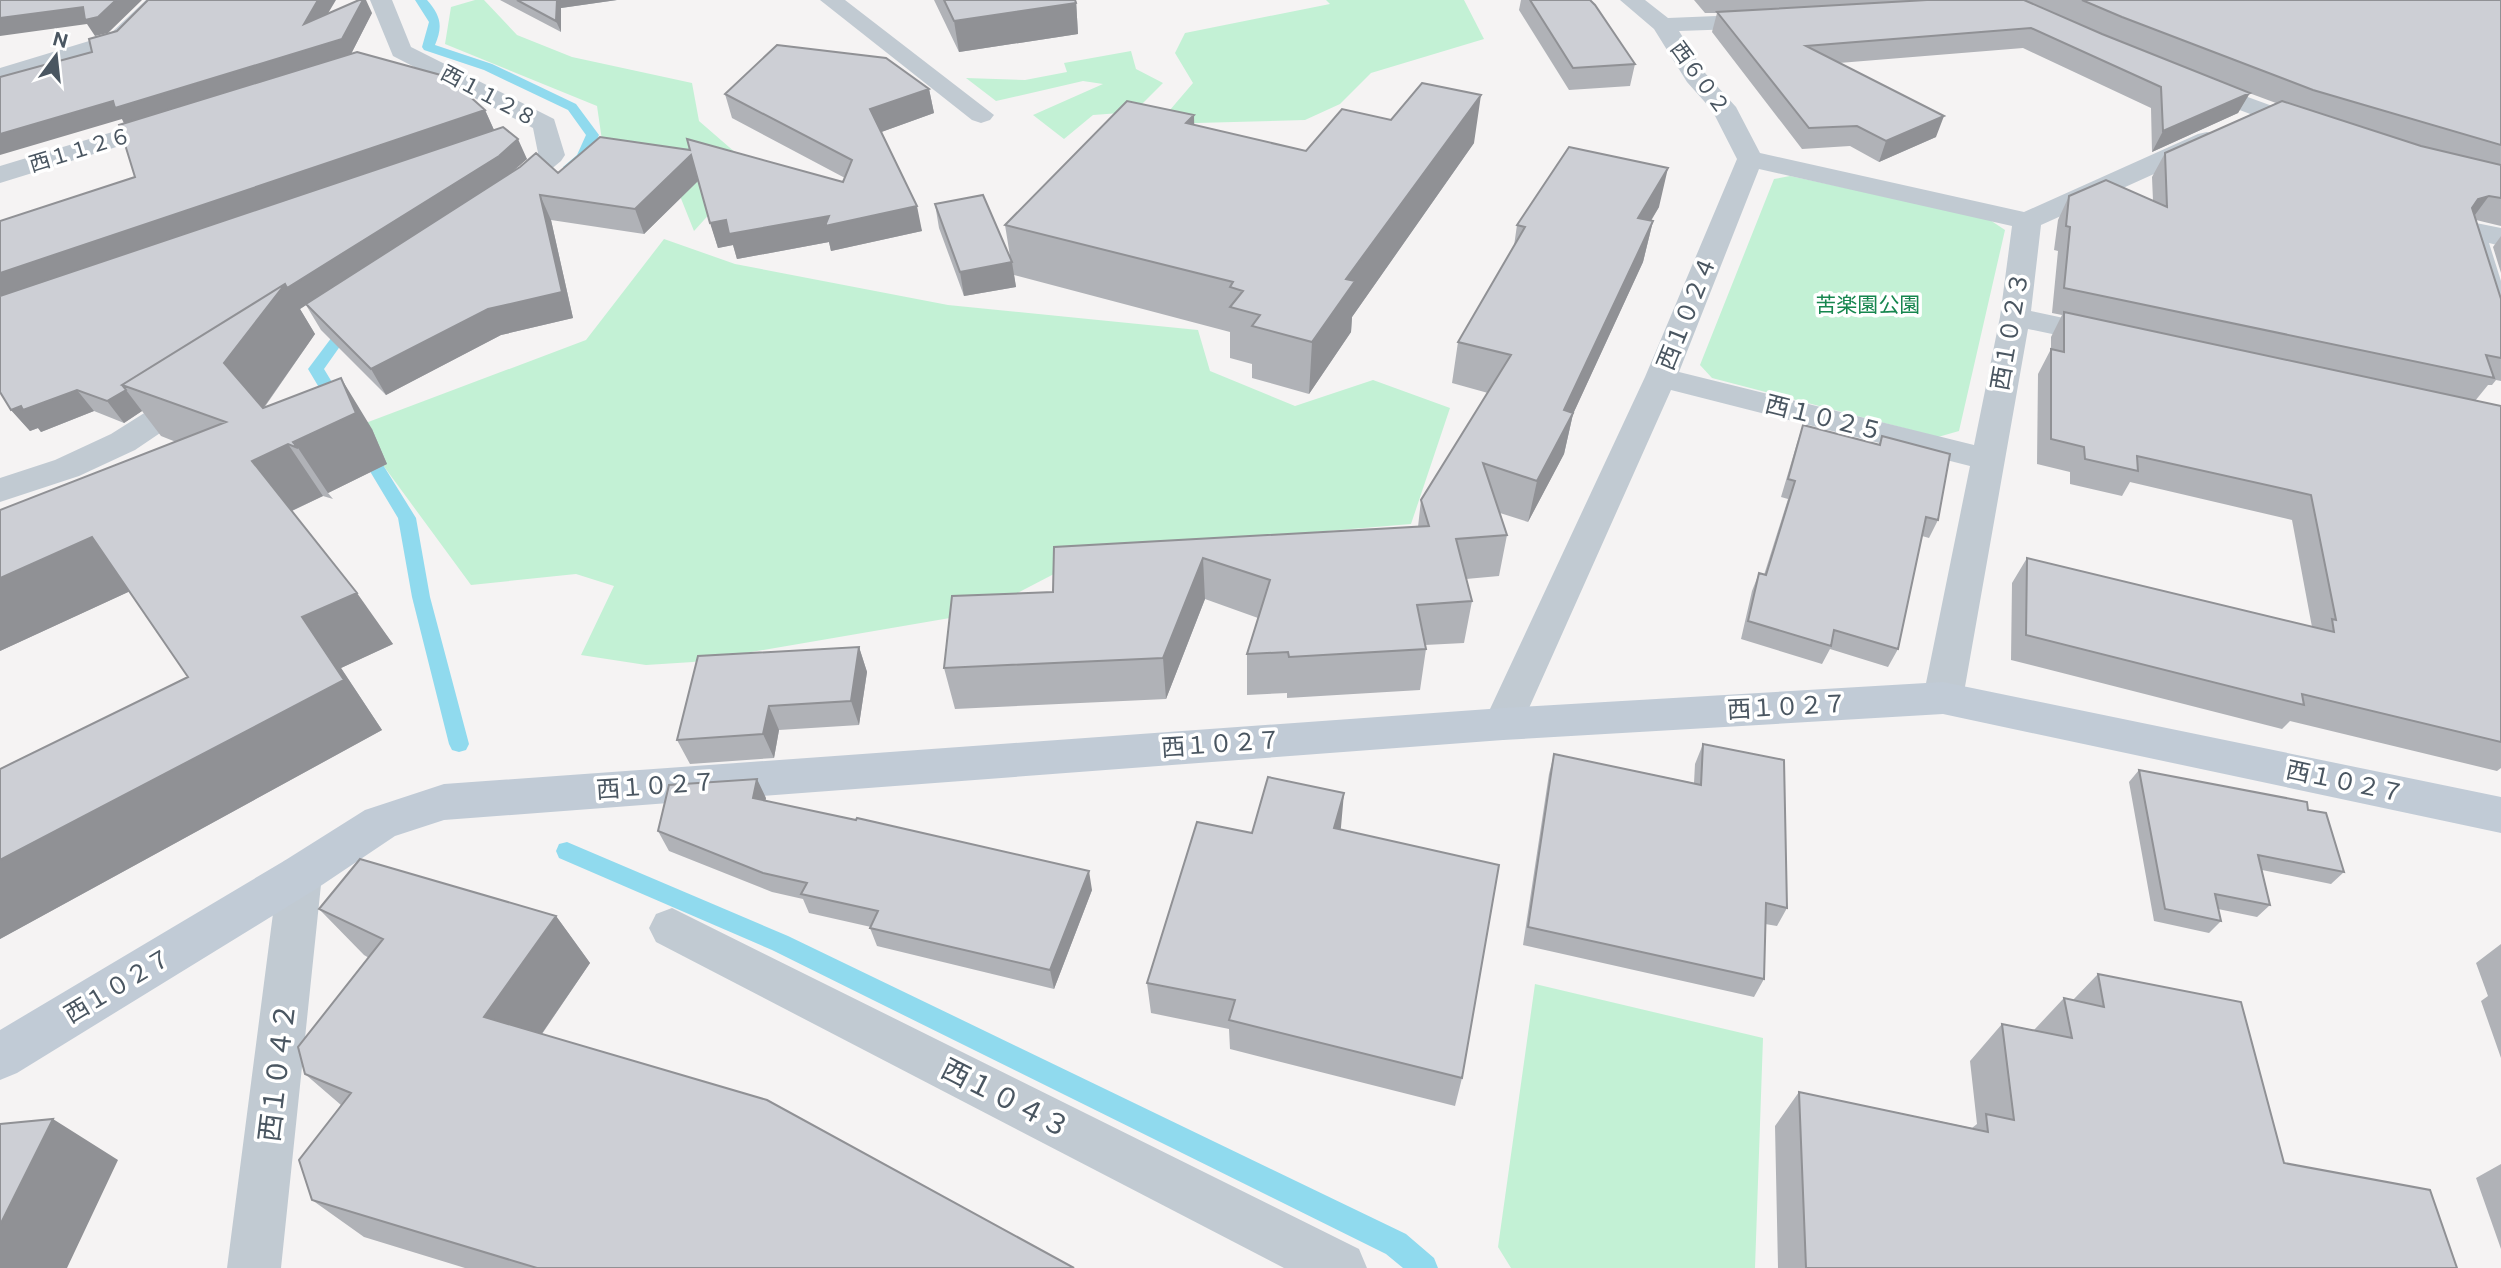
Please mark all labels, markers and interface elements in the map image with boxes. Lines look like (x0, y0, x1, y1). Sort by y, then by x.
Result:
north arrow (21, 21, 91, 91)
text: N (50, 27, 70, 52)
street label: 西６０２ (1666, 36, 1735, 119)
street label: 西１１２８ (437, 60, 541, 131)
street label: 西１１２６ (26, 122, 134, 177)
street label: 西１０２４ (1651, 252, 1722, 374)
street label: 西１０２３ (1985, 269, 2033, 392)
park label: 苦楽園公園 (1816, 292, 1921, 317)
street label: 西１０２５ (1763, 389, 1886, 445)
street label: 西１０２７ (1726, 689, 1848, 723)
street label: 西１０２７ (1160, 725, 1282, 761)
street label: 西１０２７ (2284, 755, 2407, 807)
street label: 西１０２７ (595, 767, 717, 803)
street label: 西１０２７ (59, 942, 176, 1028)
street label: 西１０４２ (252, 1000, 301, 1143)
street label: 西１０４３ (936, 1051, 1076, 1144)

